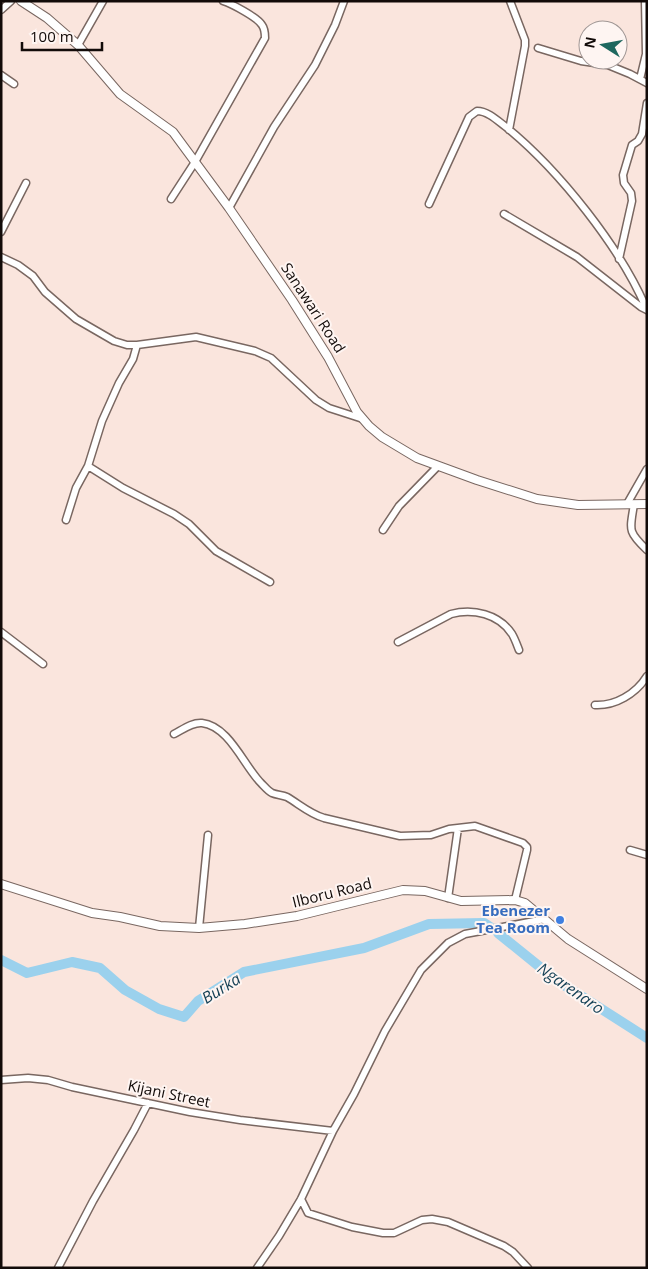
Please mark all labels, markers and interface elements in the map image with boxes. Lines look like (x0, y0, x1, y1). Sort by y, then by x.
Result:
scale bar (22, 20, 102, 52)
north arrow (578, 20, 628, 70)
text: 100 m (30, 26, 74, 46)
text: N (579, 35, 600, 50)
street label: Sanawari Road (277, 259, 350, 356)
street label: Ilboru Road (290, 873, 374, 912)
place label: Ebenezer Tea Room (476, 900, 550, 937)
marker: Ebenezer Tea Room (554, 914, 566, 926)
water label: Ngarenaro (533, 957, 609, 1019)
water label: Burka (197, 968, 245, 1008)
street label: Kijani Street (126, 1075, 212, 1112)

